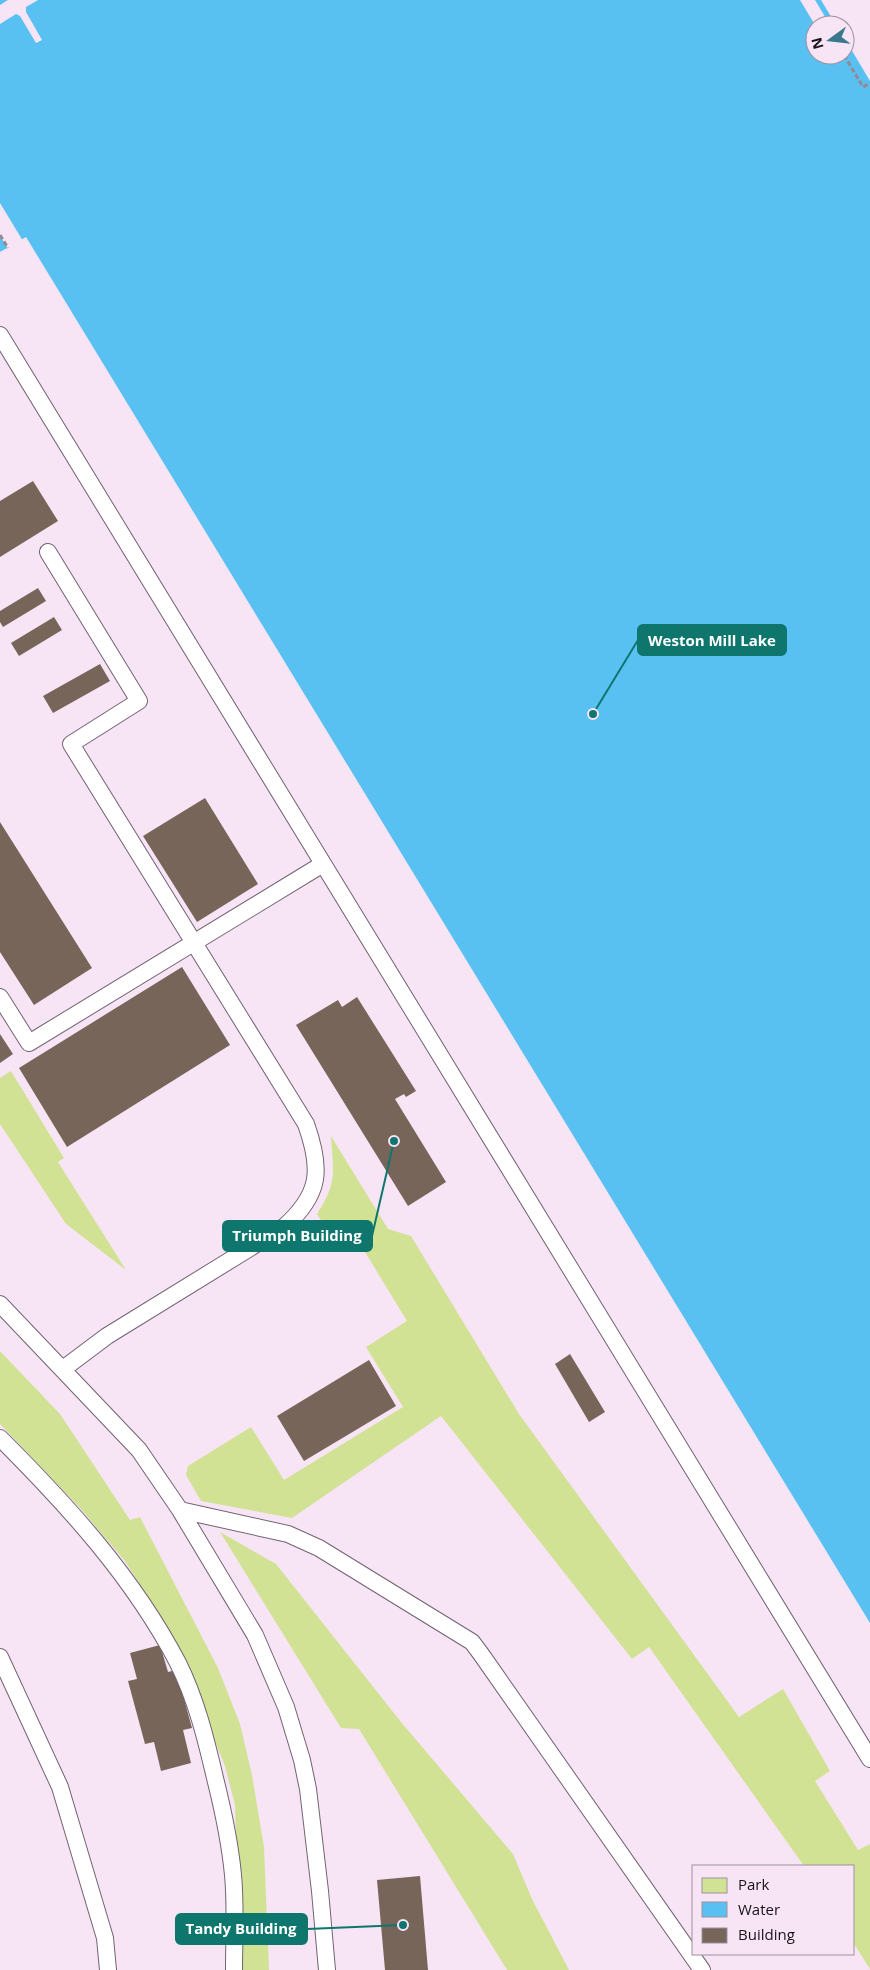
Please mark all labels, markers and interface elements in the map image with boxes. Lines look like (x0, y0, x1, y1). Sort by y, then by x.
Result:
north arrow (805, 15, 855, 65)
text: N (806, 36, 828, 51)
callout: Weston Mill Lake (638, 625, 786, 655)
text: Weston Mill Lake (648, 630, 776, 650)
callout: Triumph Building (223, 1221, 372, 1251)
text: Triumph Building (232, 1225, 362, 1245)
legend (692, 1865, 855, 1955)
text: Park (738, 1874, 769, 1894)
text: Water (738, 1899, 780, 1919)
callout: Tandy Building (176, 1914, 307, 1944)
text: Tandy Building (185, 1918, 297, 1938)
text: Building (738, 1924, 795, 1944)

